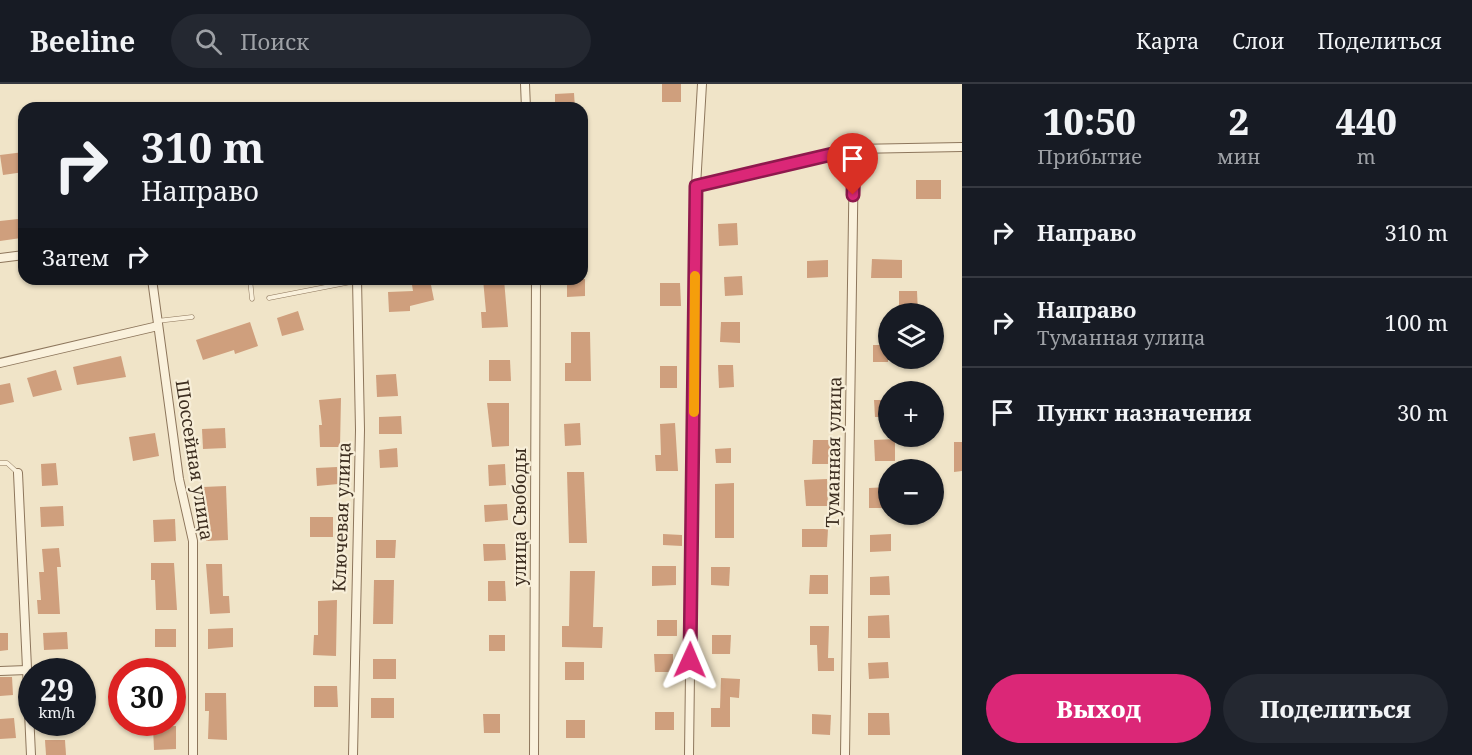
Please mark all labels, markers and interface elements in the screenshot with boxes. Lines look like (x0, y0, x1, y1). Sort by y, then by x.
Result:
search box (171, 14, 591, 68)
text: Beeline (30, 22, 135, 60)
icon: search (192, 25, 225, 58)
text: Поиск (240, 26, 309, 56)
text: Карта (1136, 27, 1199, 55)
text: Слои (1232, 27, 1284, 55)
text: Поделиться (1317, 27, 1442, 55)
text: 10:50 (1043, 97, 1136, 146)
text: 2 (1229, 97, 1249, 146)
text: 440 (1336, 97, 1397, 146)
text: 310 m (141, 118, 265, 175)
icon: right (42, 126, 120, 204)
pin (827, 133, 878, 195)
icon: arrive (836, 142, 869, 175)
text: Прибытие (1037, 143, 1142, 170)
text: мин (1217, 143, 1260, 170)
text: m (1357, 143, 1376, 170)
text: Направо (141, 172, 259, 209)
icon: right (986, 216, 1019, 249)
text: Направо (1037, 217, 1136, 247)
text: 310 m (1385, 217, 1448, 247)
icon: right (121, 240, 154, 273)
text: Затем (42, 242, 109, 272)
text: Направо (1037, 294, 1136, 324)
map controls (878, 303, 944, 525)
button: layers (878, 303, 944, 369)
icon: right (986, 306, 1019, 339)
text: 100 m (1385, 307, 1448, 337)
text: Туманная улица (1037, 324, 1205, 351)
street label: Туманная улица (820, 376, 846, 528)
street label: Шоссейная улица (170, 378, 220, 542)
button: + (878, 381, 944, 447)
icon: arrive (986, 396, 1019, 429)
text: Пункт назначения (1037, 397, 1251, 427)
text: 30 m (1397, 397, 1448, 427)
street label: Ключевая улица (326, 441, 356, 593)
street label: улица Свободы (507, 448, 531, 586)
button: − (878, 459, 944, 525)
position arrow (658, 628, 722, 692)
speed limit sign: 30 (108, 658, 186, 736)
text: 29 (40, 669, 74, 710)
button: Выход (986, 674, 1211, 743)
button: Поделиться (1223, 674, 1448, 743)
text: km/h (39, 702, 75, 722)

